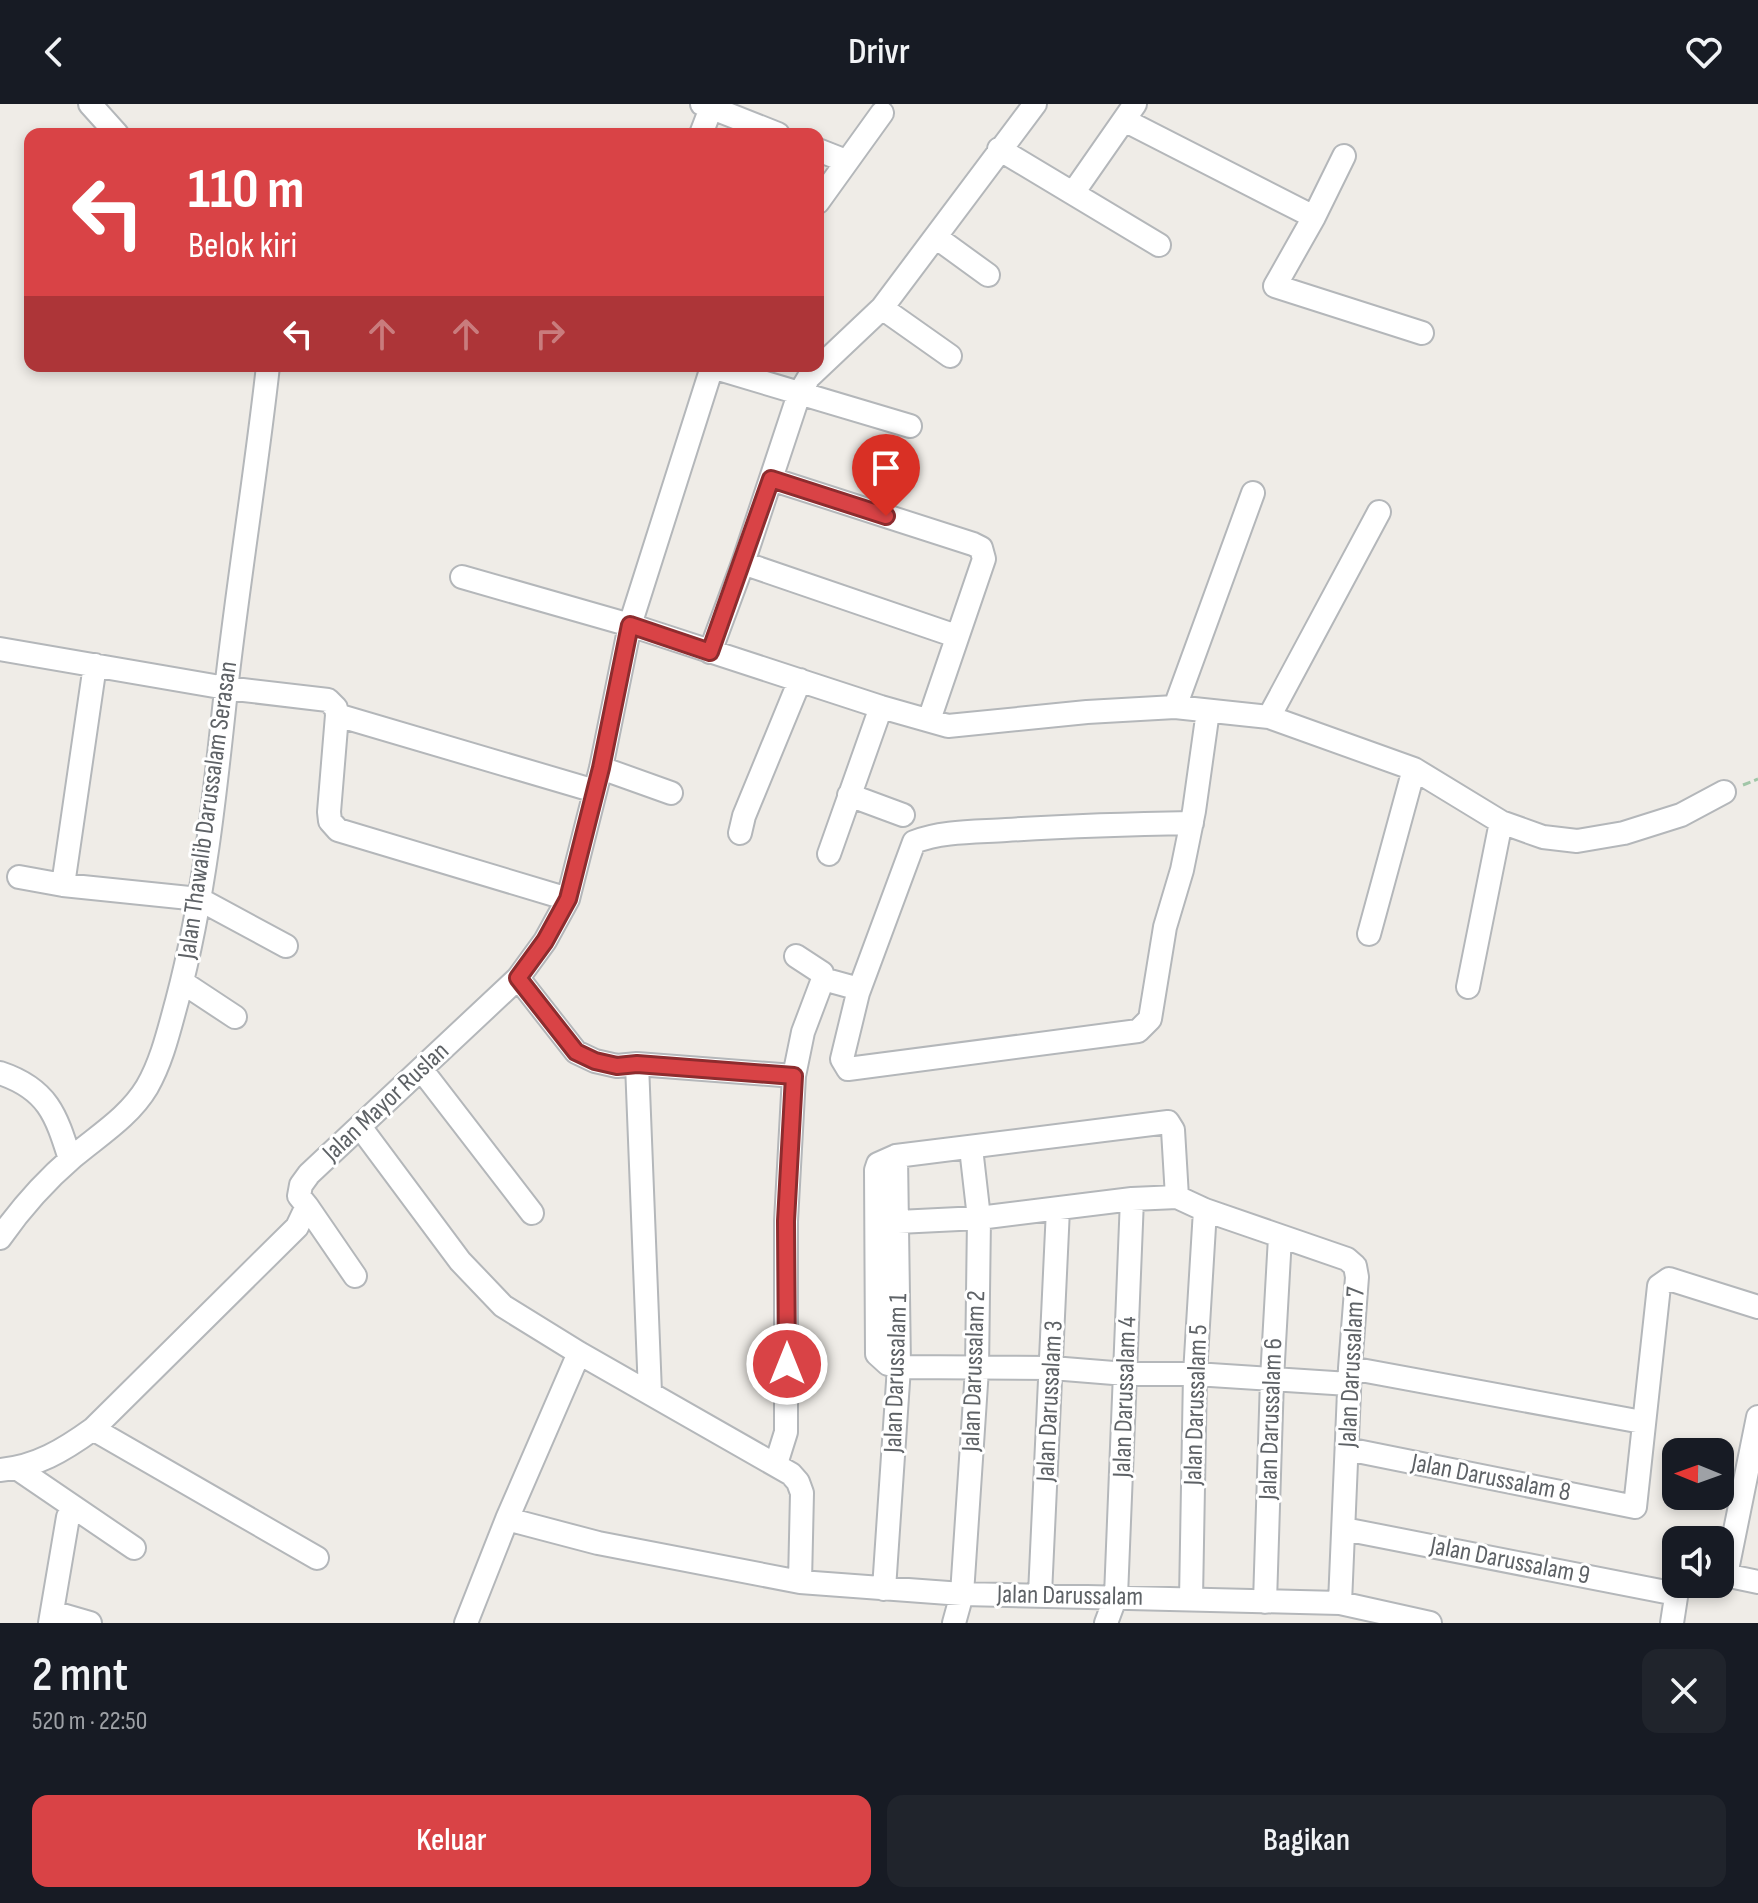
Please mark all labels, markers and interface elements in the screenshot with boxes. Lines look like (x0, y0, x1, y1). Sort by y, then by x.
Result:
icon: back (32, 30, 76, 74)
icon: heart (1682, 30, 1726, 74)
text: Drivr (848, 31, 910, 74)
text: 110 m (188, 157, 304, 224)
icon: left (56, 160, 160, 264)
text: Belok kiri (188, 225, 297, 268)
icon: left (276, 312, 320, 356)
icon: ahead (360, 312, 404, 356)
icon: ahead (444, 312, 488, 356)
icon: right (528, 312, 572, 356)
pin (852, 434, 920, 516)
icon: arrive (864, 446, 908, 490)
street label: Jalan Thawalib Darussalam Serasan (172, 659, 244, 962)
street label: Jalan Mayor Ruslan (316, 1036, 455, 1169)
street label: Jalan Darussalam 7 (1332, 1285, 1372, 1449)
street label: Jalan Darussalam 2 (956, 1290, 992, 1453)
street label: Jalan Darussalam 1 (878, 1293, 914, 1454)
street label: Jalan Darussalam 4 (1107, 1316, 1143, 1479)
street label: Jalan Darussalam 3 (1030, 1320, 1070, 1483)
position arrow (745, 1322, 829, 1406)
street label: Jalan Darussalam 5 (1178, 1324, 1214, 1487)
street label: Jalan Darussalam 6 (1253, 1338, 1289, 1501)
north arrow (1662, 1438, 1734, 1510)
map controls (1662, 1438, 1734, 1598)
street label: Jalan Darussalam 8 (1408, 1447, 1573, 1509)
button: sound (1662, 1526, 1734, 1598)
street label: Jalan Darussalam 9 (1427, 1530, 1592, 1592)
street label: Jalan Darussalam (996, 1579, 1143, 1613)
text: 2 mnt (32, 1647, 128, 1704)
button: close (1642, 1649, 1726, 1733)
text: 520 m · 22:50 (32, 1706, 147, 1737)
button: Keluar (32, 1795, 871, 1887)
button: Bagikan (887, 1795, 1726, 1887)

